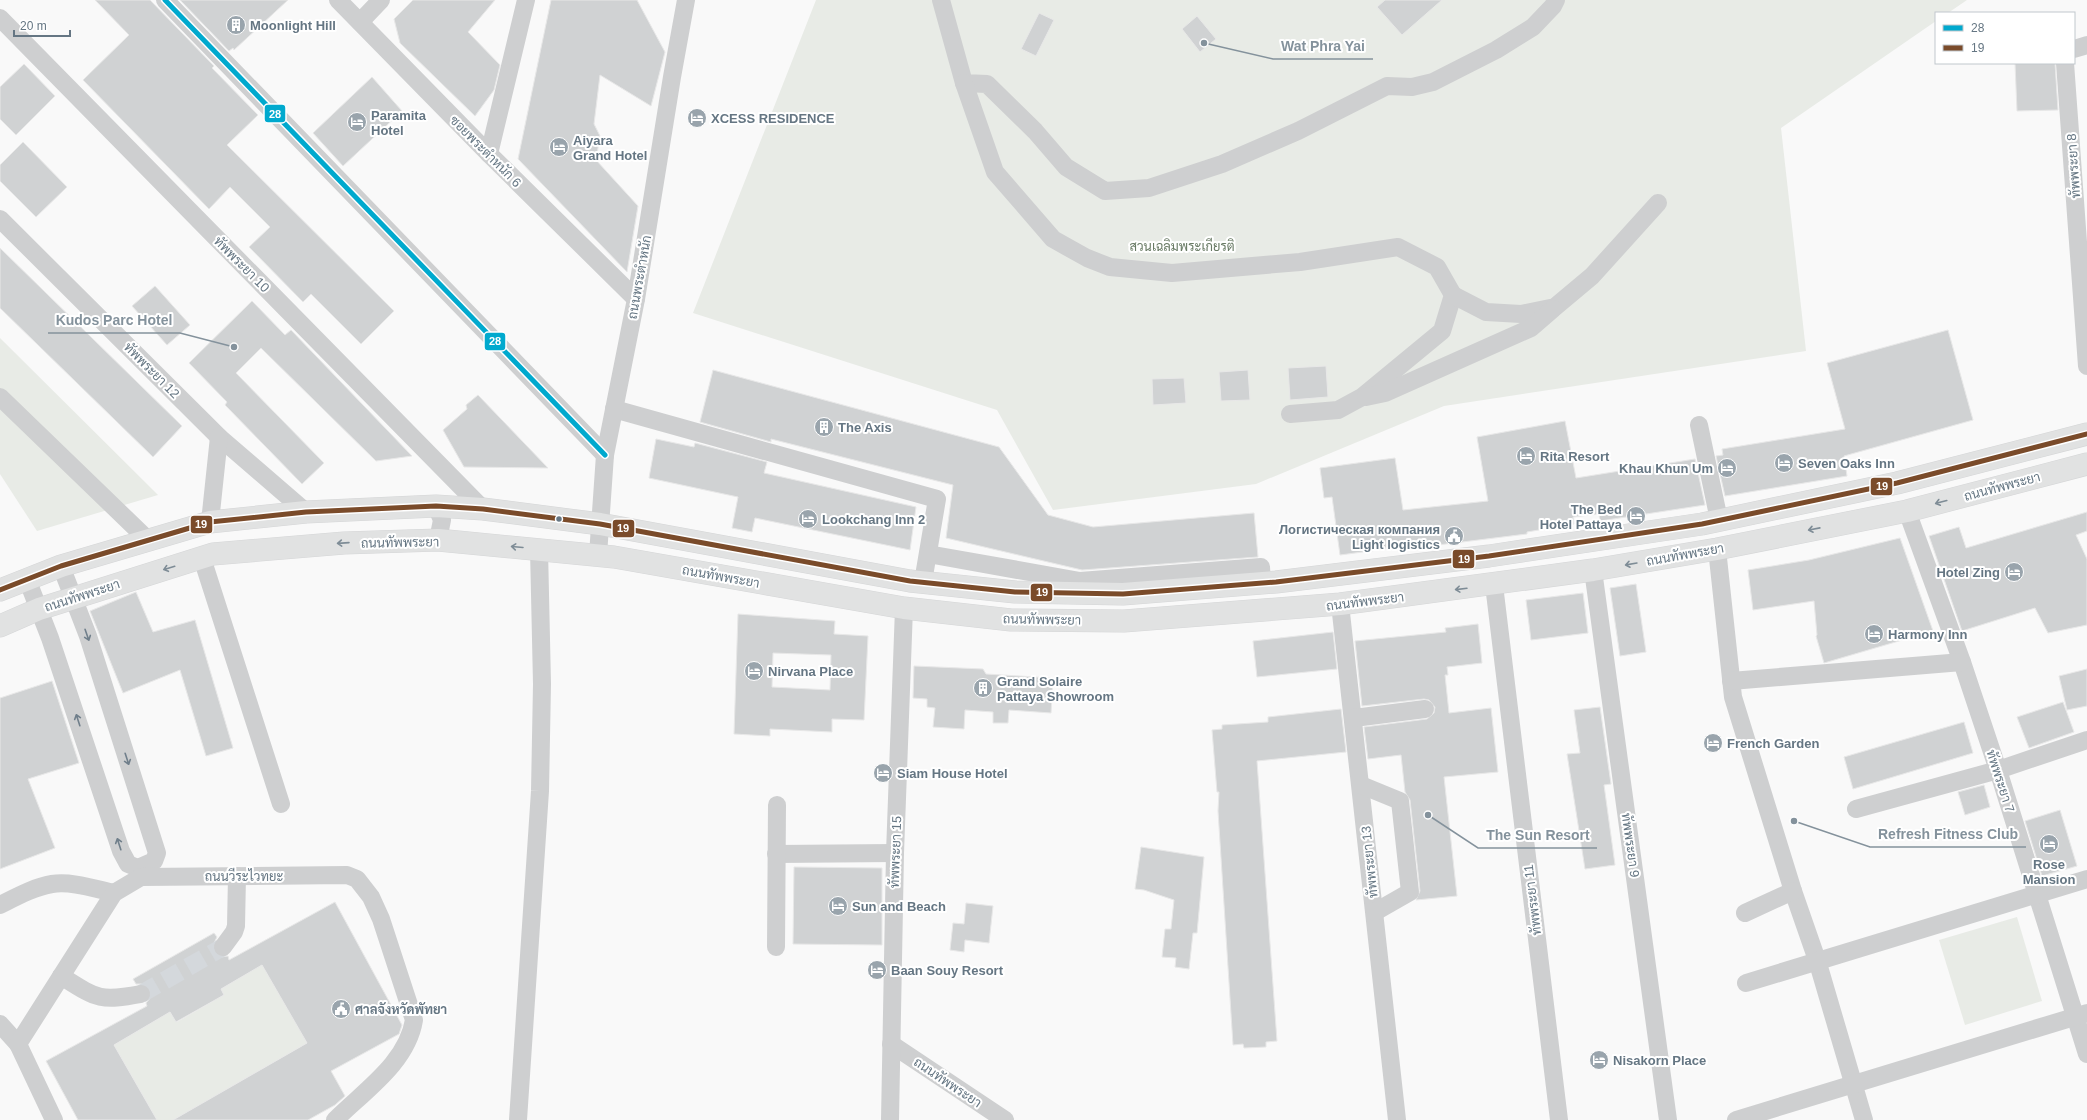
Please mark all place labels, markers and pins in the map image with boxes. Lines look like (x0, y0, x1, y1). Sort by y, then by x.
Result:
building icon: Moonlight Hill (225, 14, 247, 36)
place label: Moonlight Hill (250, 18, 336, 33)
callout: Wat Phra Yai (1273, 33, 1373, 59)
hotel icon: XCESS RESIDENCE (686, 107, 708, 129)
place label: Paramita Hotel (371, 108, 427, 138)
hotel icon: Paramita Hotel (346, 111, 368, 133)
place label: XCESS RESIDENCE (711, 111, 835, 126)
place label: Aiyara Grand Hotel (573, 133, 647, 163)
hotel icon: Aiyara Grand Hotel (548, 136, 570, 158)
callout: Kudos Parc Hotel (48, 307, 180, 333)
building icon: The Axis (813, 416, 835, 438)
place label: The Axis (838, 420, 892, 435)
hotel icon: Rita Resort (1515, 445, 1537, 467)
place label: Rita Resort (1540, 449, 1610, 464)
hotel icon: Seven Oaks Inn (1773, 452, 1795, 474)
place label: Seven Oaks Inn (1798, 456, 1895, 471)
hotel icon: Khau Khun Um (1716, 457, 1738, 479)
place label: Khau Khun Um (1619, 461, 1713, 476)
place label: The Bed Hotel Pattaya (1540, 502, 1623, 532)
hotel icon: The Bed Hotel Pattaya (1625, 505, 1647, 527)
hotel icon: Lookchang Inn 2 (797, 508, 819, 530)
place label: Lookchang Inn 2 (822, 512, 925, 527)
unlabelled marker (554, 514, 564, 524)
place label: Логистическая компания Light logistics (1279, 522, 1440, 552)
public building icon: Логистическая компания Light logistics (1443, 525, 1465, 547)
hotel icon: Hotel Zing (2003, 561, 2025, 583)
place label: Hotel Zing (1936, 565, 2000, 580)
hotel icon: Harmony Inn (1863, 623, 1885, 645)
place label: Harmony Inn (1888, 627, 1968, 642)
hotel icon: Nirvana Place (743, 660, 765, 682)
place label: Nirvana Place (768, 664, 853, 679)
place label: Grand Solaire Pattaya Showroom (997, 674, 1114, 704)
building icon: Grand Solaire Pattaya Showroom (972, 677, 994, 699)
hotel icon: French Garden (1702, 732, 1724, 754)
place label: French Garden (1727, 736, 1820, 751)
hotel icon: Siam House Hotel (872, 762, 894, 784)
place label: Siam House Hotel (897, 766, 1008, 781)
callout: Refresh Fitness Club (1870, 821, 2026, 847)
callout: The Sun Resort (1478, 822, 1597, 848)
hotel icon: Rose Mansion (2038, 833, 2060, 855)
place label: Rose Mansion (2023, 857, 2075, 887)
hotel icon: Sun and Beach (827, 895, 849, 917)
place label: Sun and Beach (852, 899, 946, 914)
hotel icon: Baan Souy Resort (866, 959, 888, 981)
place label: Baan Souy Resort (891, 963, 1004, 978)
public building icon: ศาลจังหวัดพัทยา (330, 998, 352, 1020)
place label: ศาลจังหวัดพัทยา (355, 1002, 447, 1017)
hotel icon: Nisakorn Place (1588, 1049, 1610, 1071)
place label: Nisakorn Place (1613, 1053, 1706, 1068)

